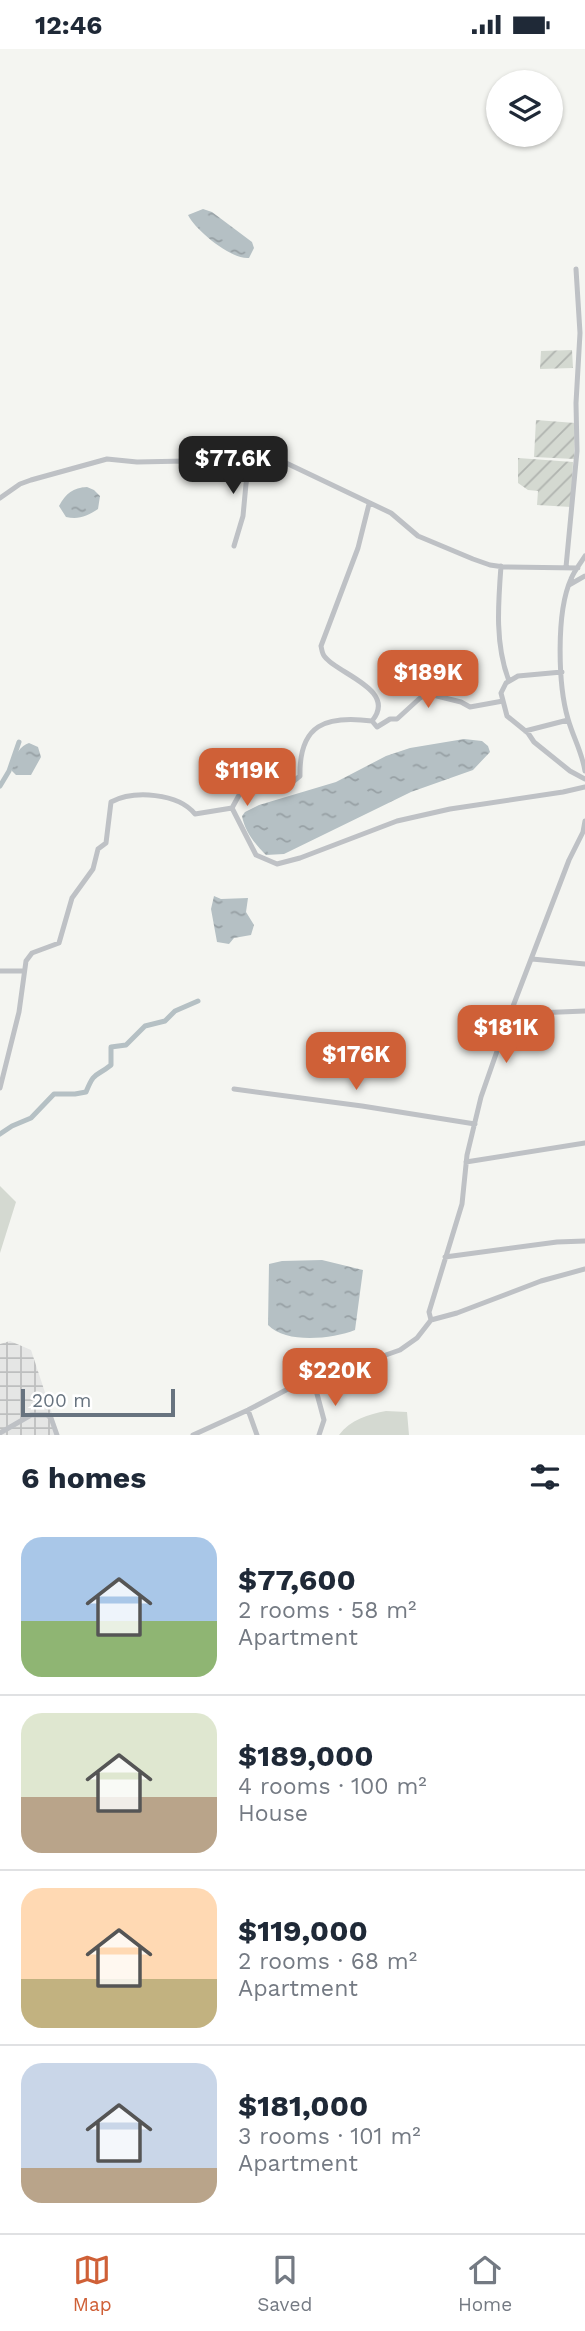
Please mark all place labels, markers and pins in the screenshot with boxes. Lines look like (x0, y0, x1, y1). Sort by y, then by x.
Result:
pin: $77.6K (176, 437, 290, 496)
pin: $189K (379, 651, 477, 710)
pin: $119K (198, 749, 296, 808)
pin: $181K (457, 1005, 555, 1065)
pin: $176K (307, 1033, 405, 1092)
pin: $220K (286, 1349, 384, 1408)

